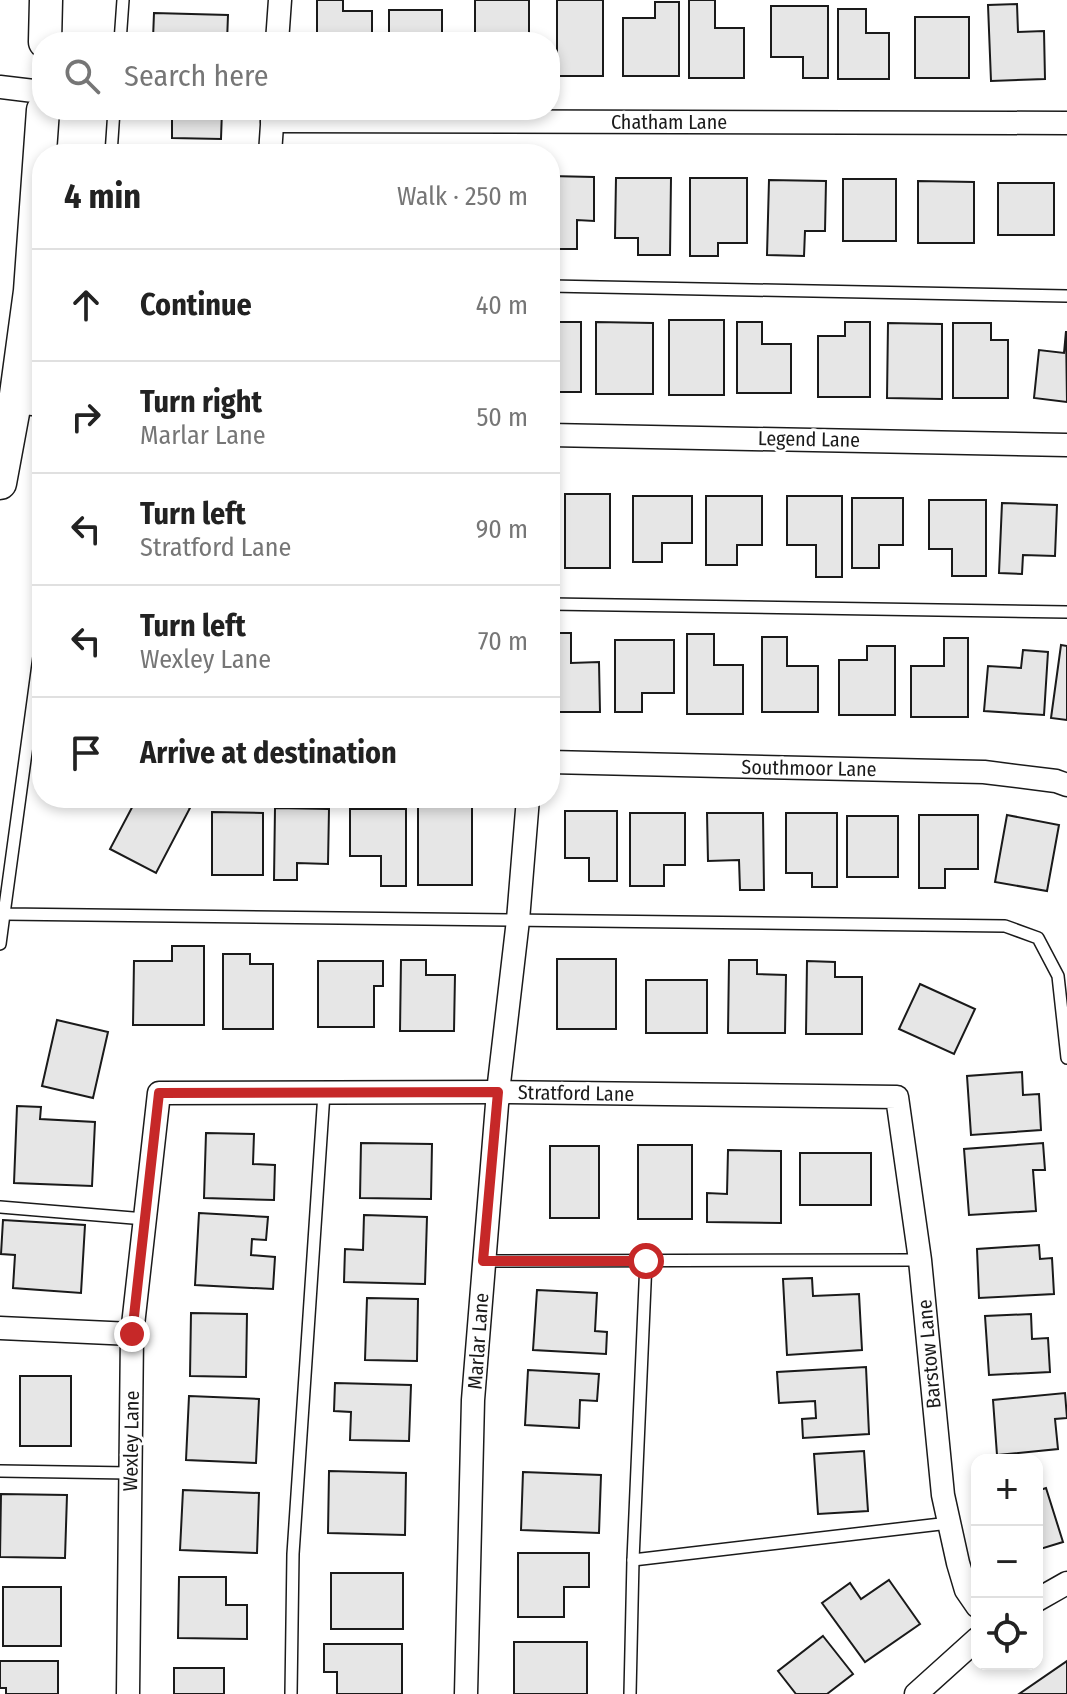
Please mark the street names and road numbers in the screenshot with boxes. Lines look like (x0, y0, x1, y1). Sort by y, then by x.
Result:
street label: Chatham Lane (611, 110, 727, 134)
street label: Legend Lane (758, 426, 860, 452)
street label: Southmoor Lane (741, 755, 877, 781)
street label: Stratford Lane (518, 1080, 634, 1106)
street label: Marlar Lane (463, 1292, 493, 1390)
street label: Barstow Lane (912, 1298, 946, 1410)
street label: Wexley Lane (118, 1390, 144, 1492)

